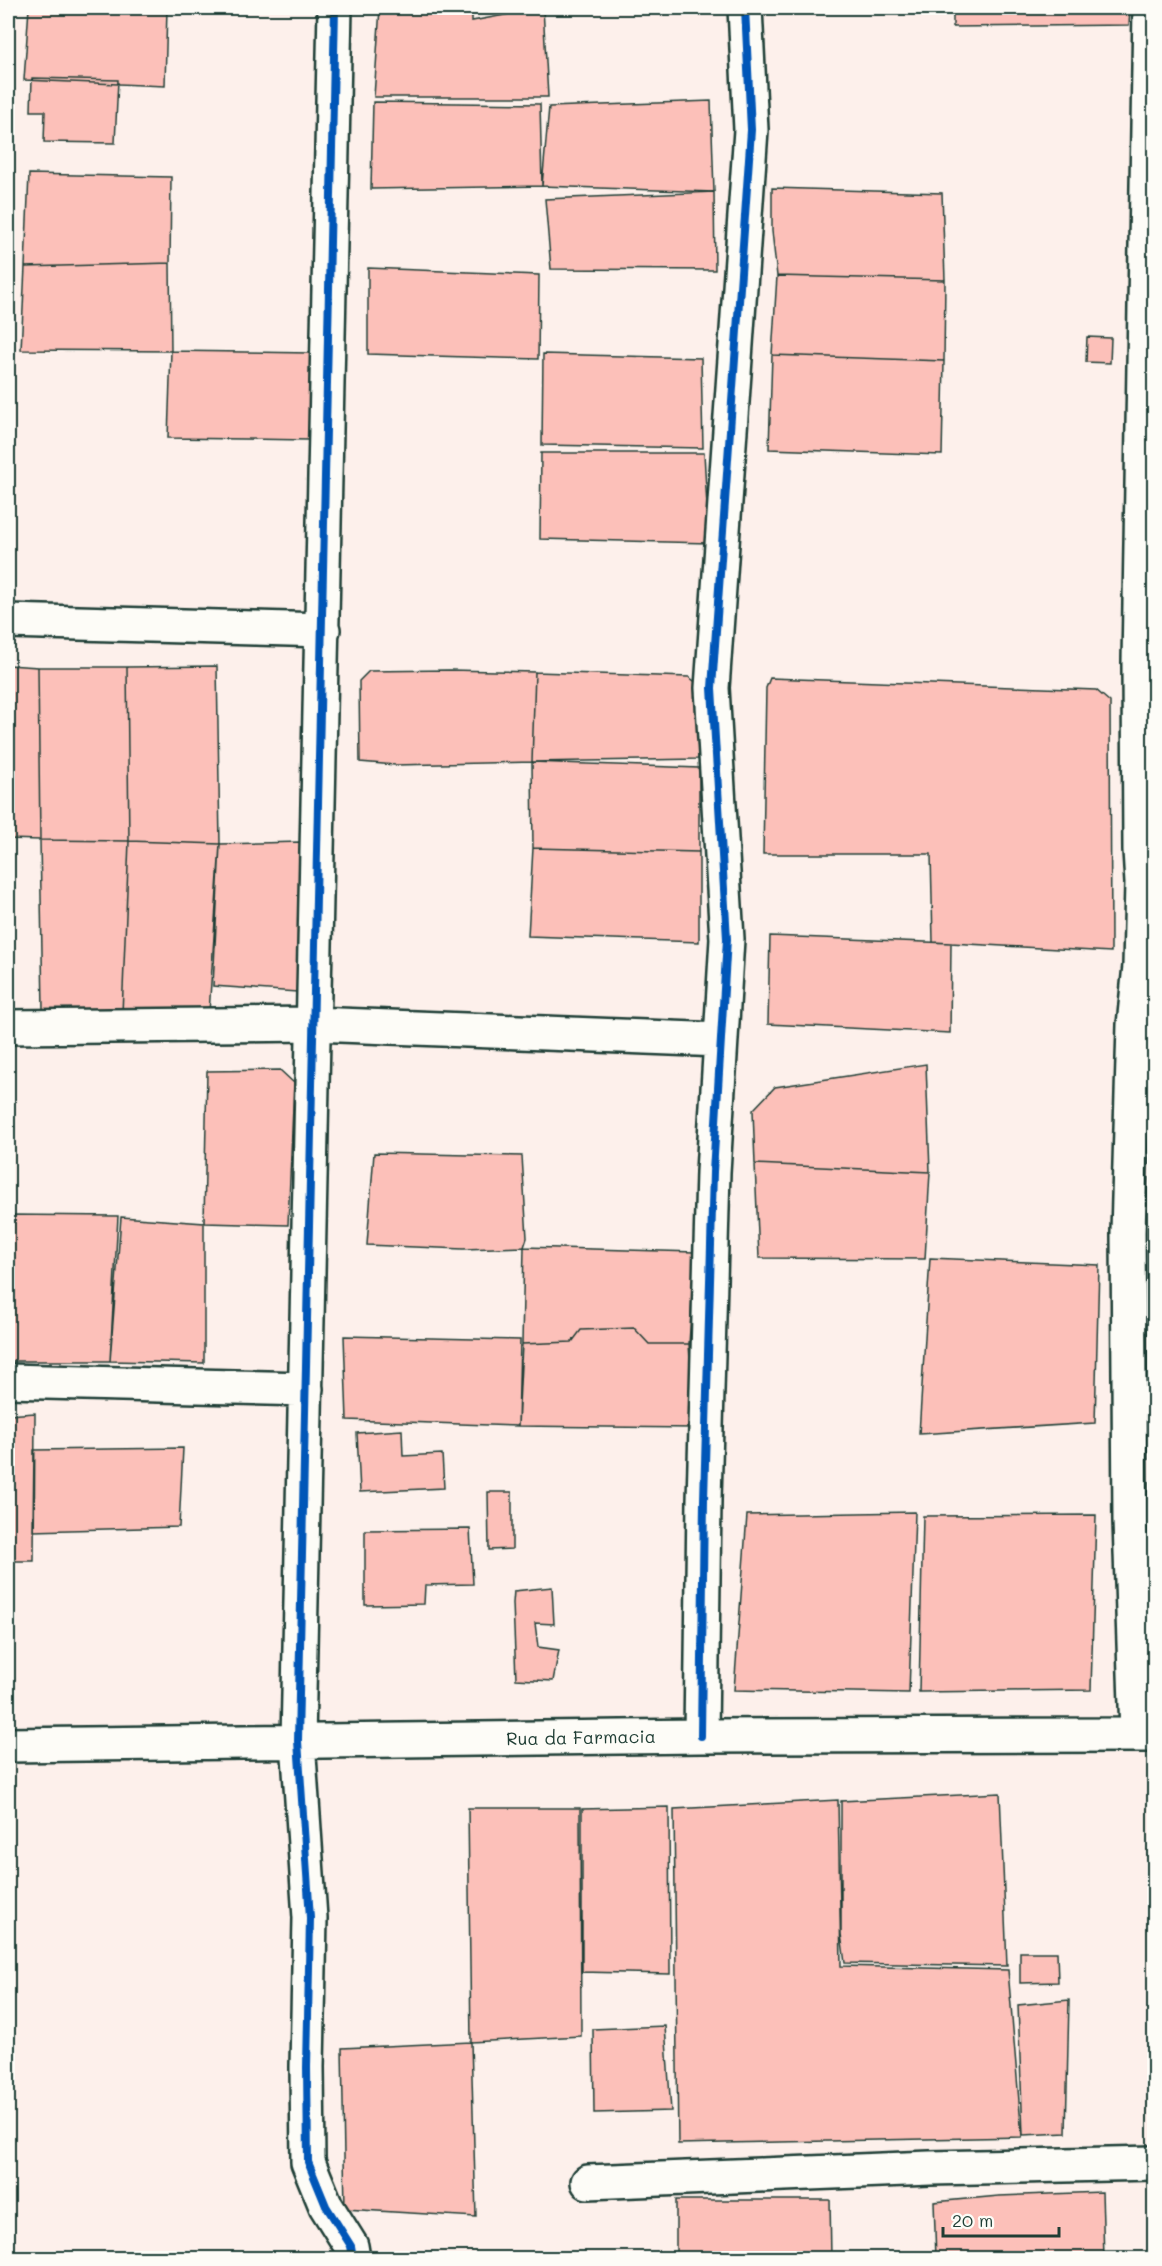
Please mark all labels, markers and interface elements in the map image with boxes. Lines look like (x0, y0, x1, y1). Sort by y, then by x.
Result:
street label: Rua da Farmacia (506, 1724, 656, 1750)
scale bar (943, 2200, 1058, 2238)
text: 20 m (952, 2208, 993, 2232)

